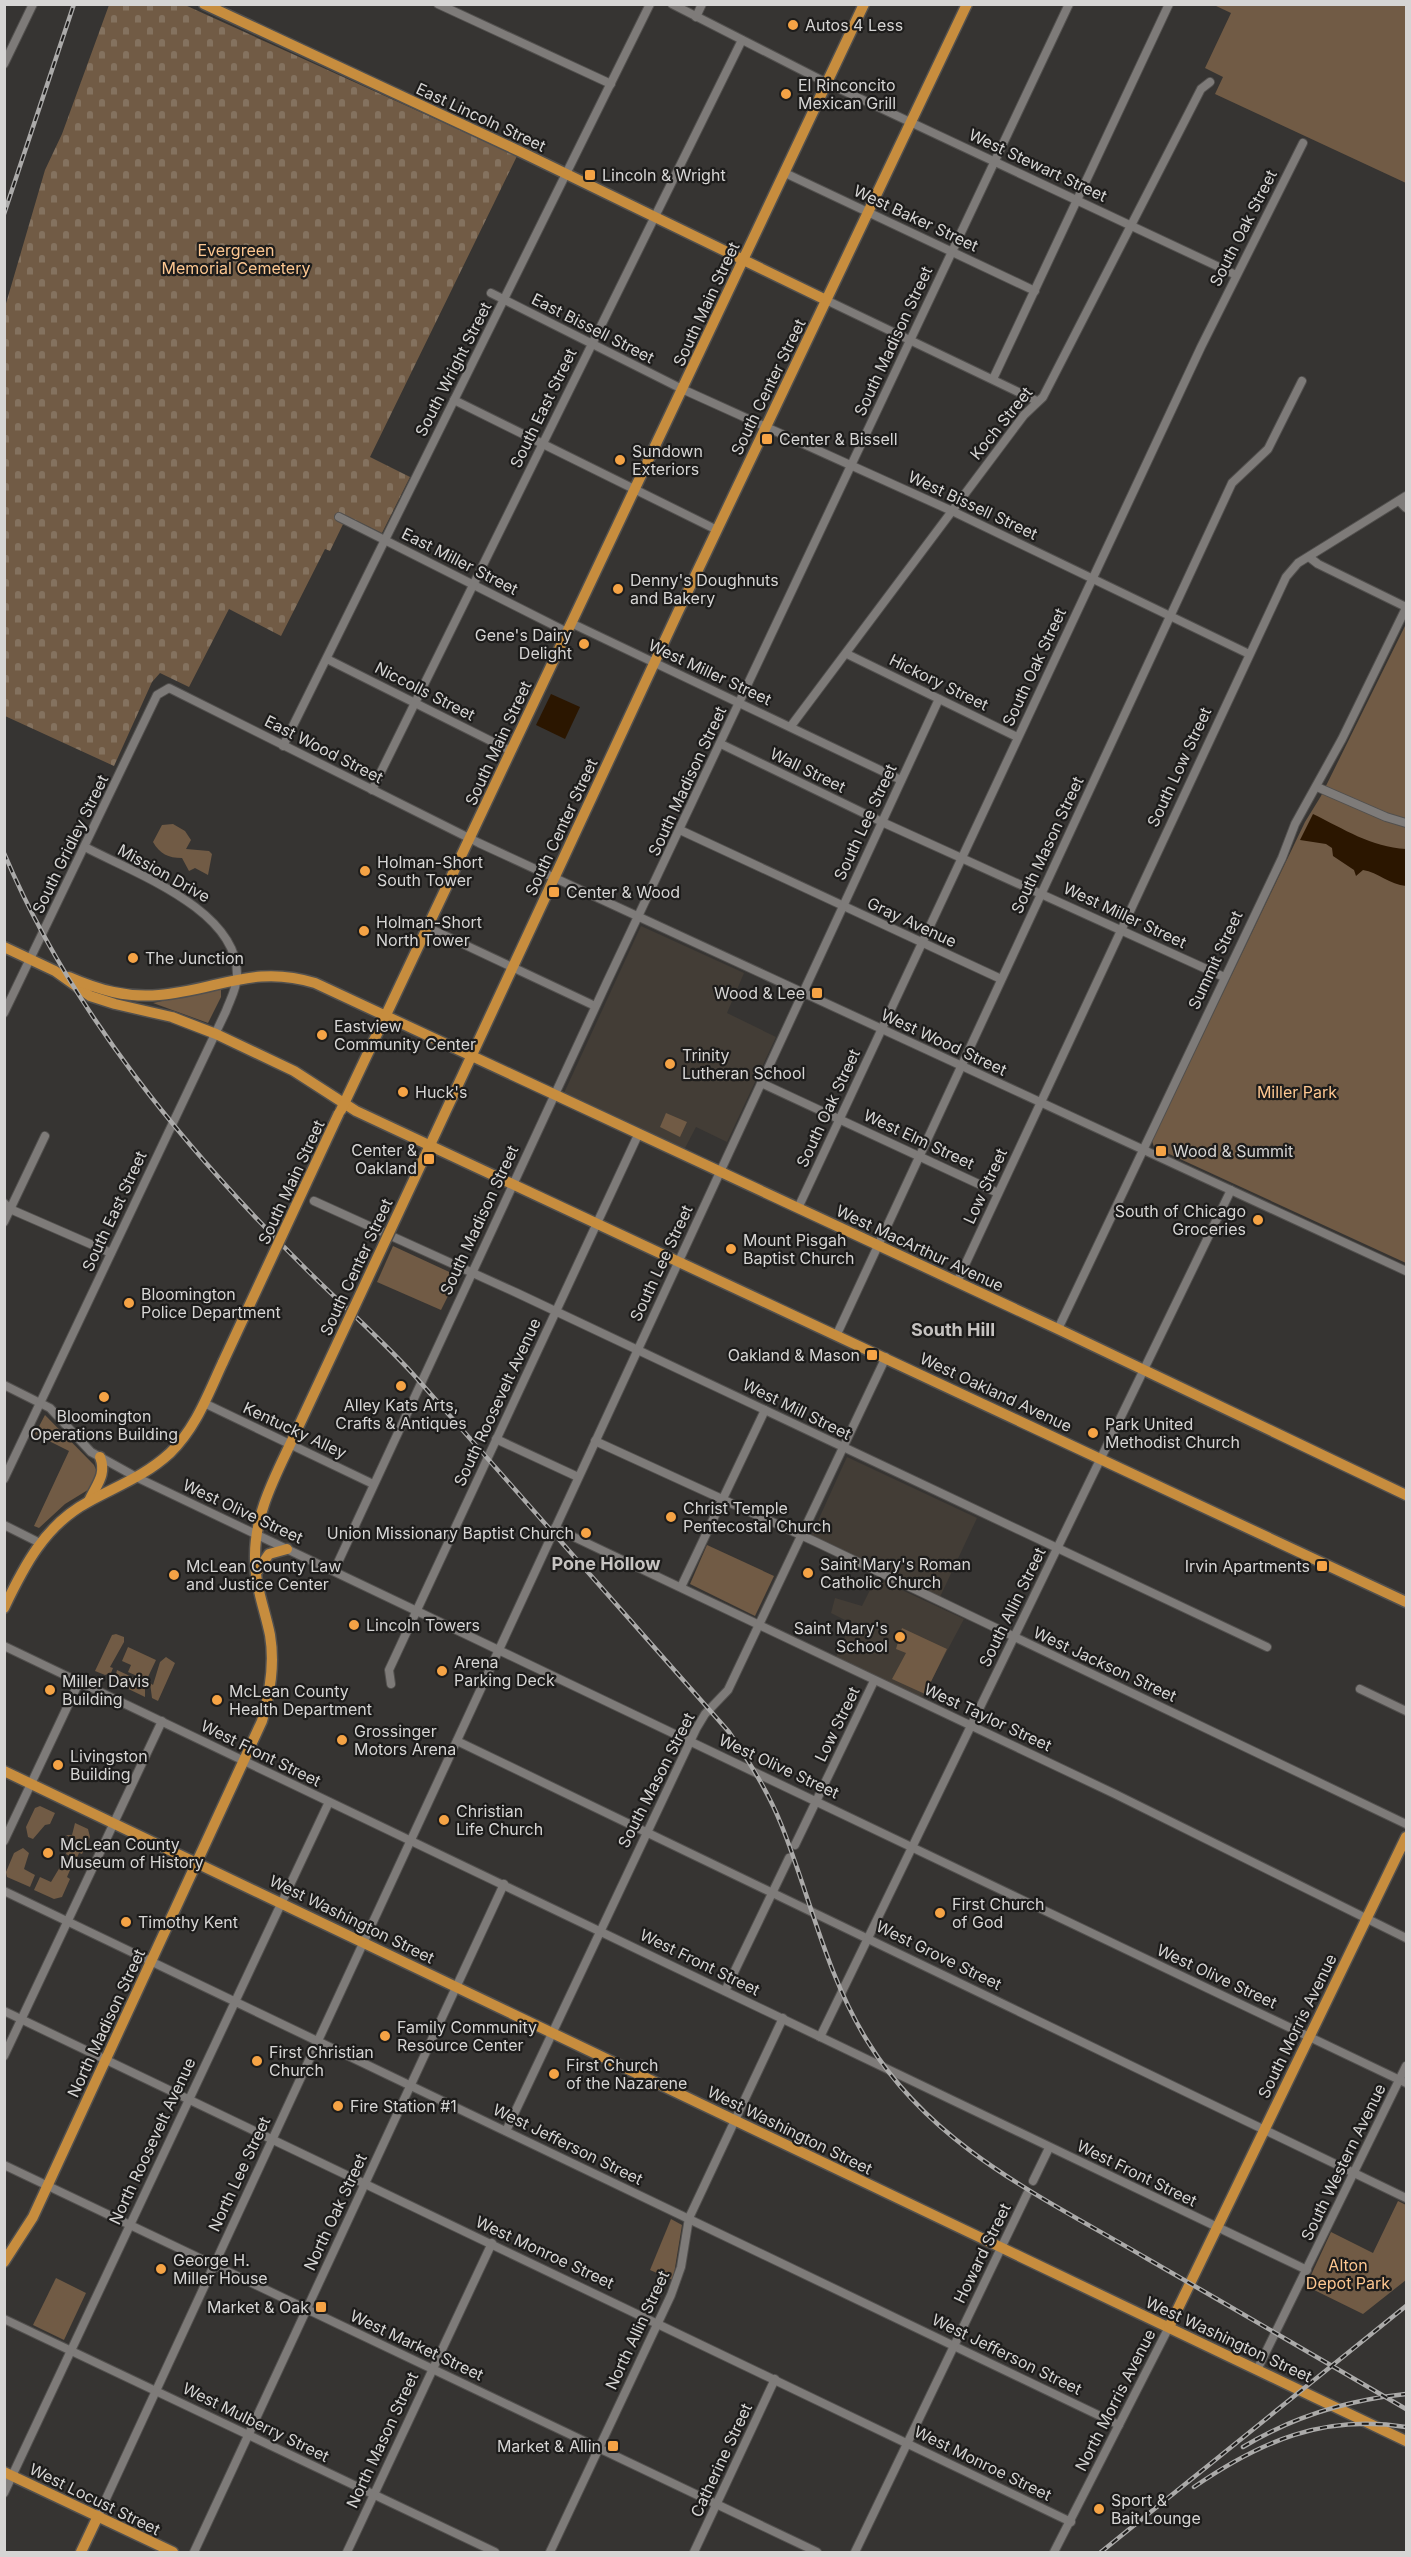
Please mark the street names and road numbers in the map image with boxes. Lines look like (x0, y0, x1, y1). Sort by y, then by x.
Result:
street label: East Lincoln Street (413, 78, 549, 156)
street label: West Stewart Street (966, 124, 1110, 206)
street label: South Oak Street (1205, 166, 1281, 290)
street label: West Baker Street (850, 180, 982, 256)
street label: South Main Street (668, 239, 744, 369)
street label: South Madison Street (850, 263, 936, 419)
street label: East Bissell Street (528, 289, 658, 367)
street label: South Wright Street (410, 299, 496, 439)
street label: South Center Street (726, 316, 810, 458)
street label: South East Street (505, 345, 581, 471)
street label: Koch Street (966, 383, 1036, 463)
street label: West Bissell Street (905, 466, 1041, 544)
street label: East Miller Street (398, 523, 522, 599)
street label: South Oak Street (998, 605, 1070, 729)
street label: West Miller Street (645, 635, 775, 709)
street label: Hickory Street (886, 649, 992, 715)
street label: Niccolls Street (372, 657, 478, 725)
street label: South Main Street (460, 678, 536, 808)
street label: South Madison Street (644, 703, 730, 859)
street label: South Low Street (1143, 704, 1215, 830)
street label: East Wood Street (261, 710, 387, 788)
street label: Wall Street (767, 743, 849, 797)
street label: South Center Street (520, 755, 602, 899)
street label: South Lee Street (829, 761, 901, 883)
street label: South Gridley Street (28, 771, 112, 917)
street label: South Mason Street (1006, 773, 1088, 917)
street label: Mission Drive (114, 839, 214, 907)
street label: West Miller Street (1060, 878, 1190, 952)
street label: Gray Avenue (864, 893, 960, 951)
street label: Summit Street (1183, 908, 1247, 1012)
street label: West Wood Street (878, 1004, 1010, 1080)
street label: South Oak Street (792, 1046, 864, 1170)
street label: West Elm Street (861, 1105, 977, 1173)
street label: South Main Street (253, 1117, 329, 1247)
street label: South Madison Street (436, 1142, 522, 1298)
street label: Low Street (959, 1145, 1011, 1227)
street label: South East Street (77, 1148, 151, 1274)
street label: South Center Street (315, 1195, 397, 1339)
street label: West MacArthur Avenue (833, 1200, 1007, 1296)
street label: South Lee Street (625, 1202, 697, 1324)
street label: South Roosevelt Avenue (449, 1315, 545, 1489)
street label: West Oakland Avenue (917, 1348, 1075, 1436)
street label: West Mill Street (740, 1374, 854, 1444)
street label: Kentucky Alley (240, 1397, 350, 1463)
street label: West Olive Street (180, 1474, 306, 1548)
street label: South Allin Street (974, 1544, 1050, 1670)
street label: West Jackson Street (1030, 1622, 1180, 1706)
street label: West Taylor Street (921, 1679, 1055, 1755)
street label: Low Street (810, 1683, 864, 1765)
street label: South Mason Street (613, 1709, 699, 1851)
street label: West Front Street (198, 1715, 324, 1791)
street label: West Olive Street (716, 1729, 842, 1803)
street label: West Washington Street (266, 1870, 438, 1968)
street label: West Grove Street (873, 1916, 1005, 1994)
street label: West Front Street (637, 1924, 763, 2000)
street label: West Olive Street (1154, 1939, 1280, 2013)
street label: North Madison Street (63, 1946, 149, 2100)
street label: South Morris Avenue (1253, 1951, 1341, 2101)
street label: North Roosevelt Avenue (105, 2054, 199, 2228)
street label: South Western Avenue (1296, 2080, 1390, 2244)
street label: West Washington Street (704, 2081, 876, 2179)
street label: West Jefferson Street (490, 2099, 646, 2189)
street label: North Lee Street (204, 2113, 274, 2235)
street label: West Front Street (1074, 2135, 1200, 2211)
street label: North Oak Street (299, 2150, 371, 2274)
street label: Howard Street (949, 2200, 1015, 2306)
street label: West Monroe Street (473, 2211, 617, 2293)
street label: North Allin Street (601, 2267, 673, 2393)
street label: West Washington Street (1143, 2292, 1315, 2386)
street label: West Market Street (347, 2305, 487, 2385)
street label: West Jefferson Street (929, 2309, 1085, 2399)
street label: North Morris Avenue (1071, 2326, 1159, 2474)
street label: North Mason Street (342, 2369, 422, 2511)
street label: West Mulberry Street (179, 2378, 333, 2466)
street label: Catherine Street (686, 2400, 756, 2520)
street label: West Monroe Street (911, 2421, 1055, 2505)
street label: West Locust Street (26, 2459, 164, 2539)

